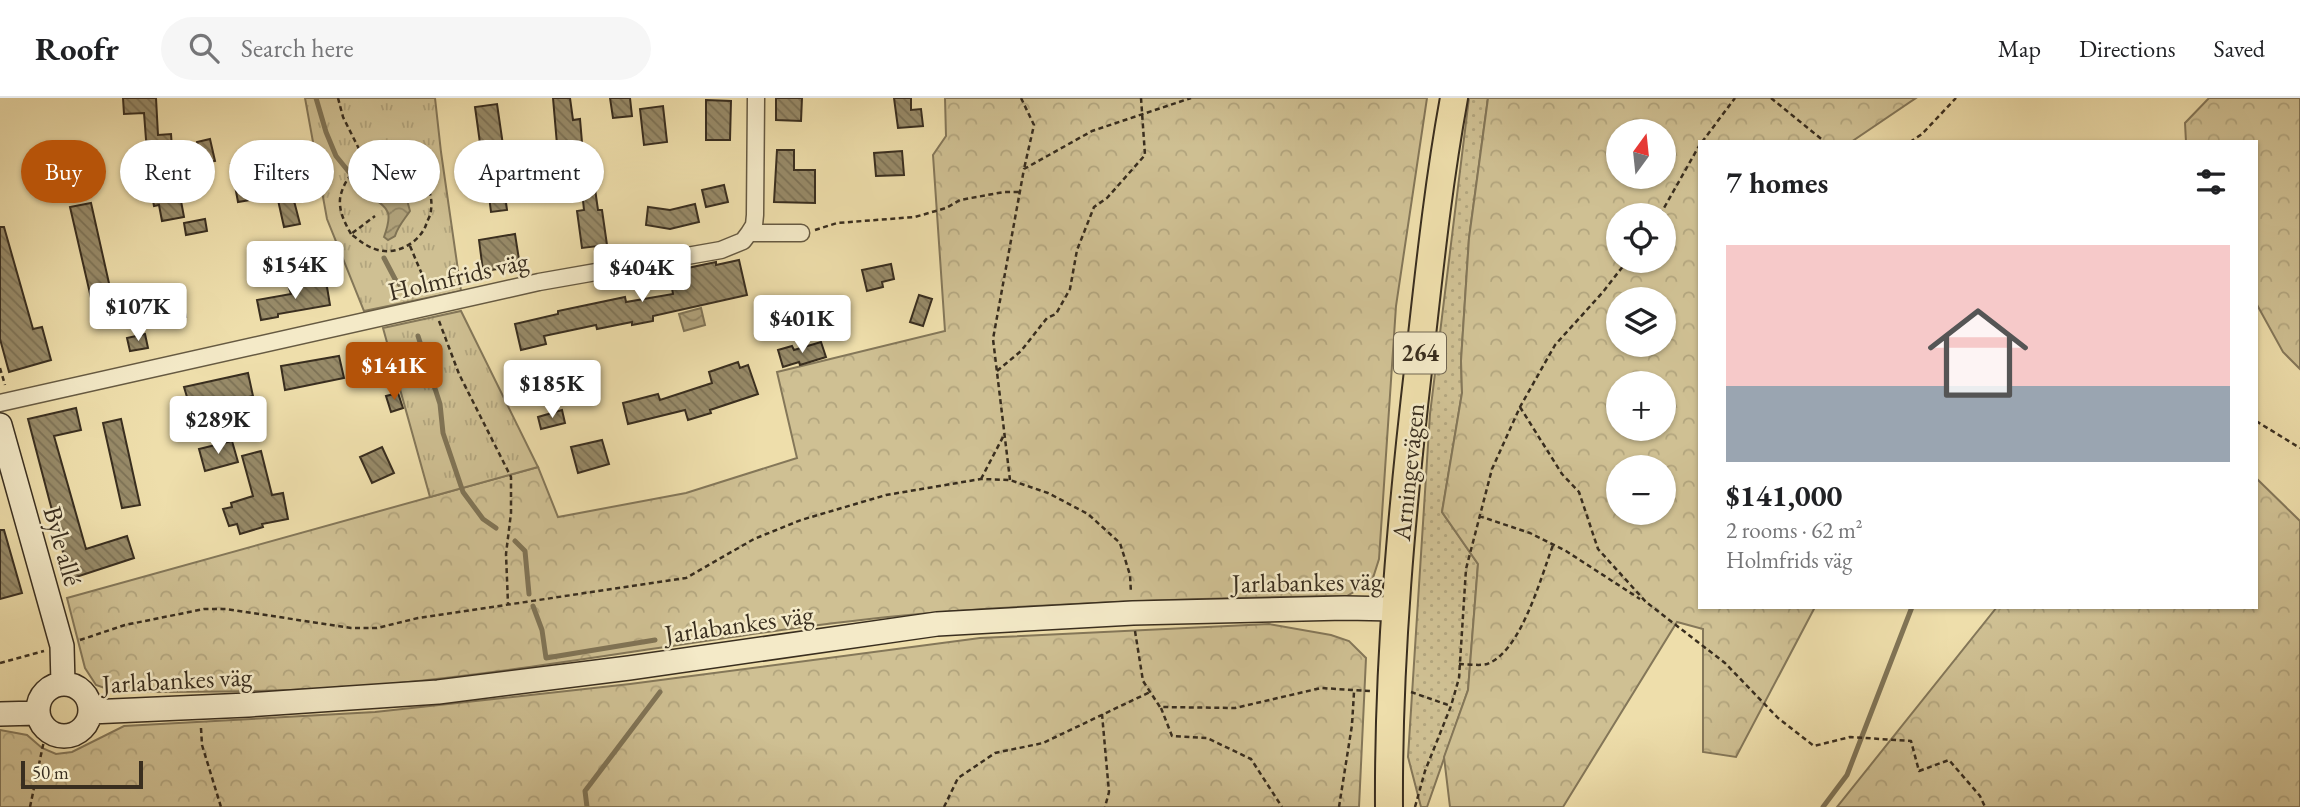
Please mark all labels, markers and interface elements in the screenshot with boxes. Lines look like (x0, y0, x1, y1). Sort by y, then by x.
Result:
search box (161, 17, 651, 80)
text: Roofr (35, 27, 119, 70)
icon: search (185, 29, 223, 67)
text: Search here (241, 31, 354, 65)
text: Map (1998, 33, 2041, 64)
text: Directions (2079, 33, 2176, 64)
text: Saved (2214, 33, 2265, 64)
north arrow (1606, 119, 1676, 189)
map controls (1606, 119, 1676, 525)
chip: Buy (21, 140, 106, 203)
chip: Rent (120, 140, 215, 203)
chip: Filters (229, 140, 334, 203)
chip: New (348, 140, 440, 203)
chip: Apartment (454, 140, 604, 203)
text: 7 homes (1726, 163, 1828, 202)
icon: filters (2192, 163, 2230, 201)
button: locate (1606, 203, 1676, 273)
pin: $154K (246, 242, 344, 301)
street label: Holmfrids väg (385, 243, 532, 309)
pin: $404K (593, 244, 691, 304)
text: $154K (263, 249, 327, 279)
text: $404K (610, 252, 674, 282)
pin: $107K (89, 284, 187, 343)
button: layers (1606, 287, 1676, 357)
icon: home (1915, 290, 2041, 416)
text: $107K (106, 291, 170, 321)
pin: $401K (753, 296, 851, 355)
text: $401K (770, 303, 834, 333)
road number: 264 (1394, 332, 1446, 374)
pin: $141K (345, 342, 443, 402)
text: $141K (362, 350, 426, 380)
pin: $185K (503, 360, 601, 420)
text: $185K (520, 368, 584, 398)
button: + (1606, 371, 1676, 441)
pin: $289K (169, 396, 267, 456)
street label: Arningevägen (1384, 401, 1432, 544)
text: $289K (186, 404, 250, 434)
button: − (1606, 455, 1676, 525)
text: $141,000 (1726, 476, 1842, 515)
street label: Byle allé (35, 502, 91, 590)
text: 2 rooms · 62 m² (1726, 515, 1863, 545)
text: Holmfrids väg (1726, 545, 1852, 575)
street label: Jarlabankes väg (1230, 564, 1383, 600)
street label: Jarlabankes väg (660, 597, 816, 652)
street label: Jarlabankes väg (99, 659, 254, 701)
scale bar (21, 758, 144, 790)
text: 50 m (32, 760, 69, 785)

